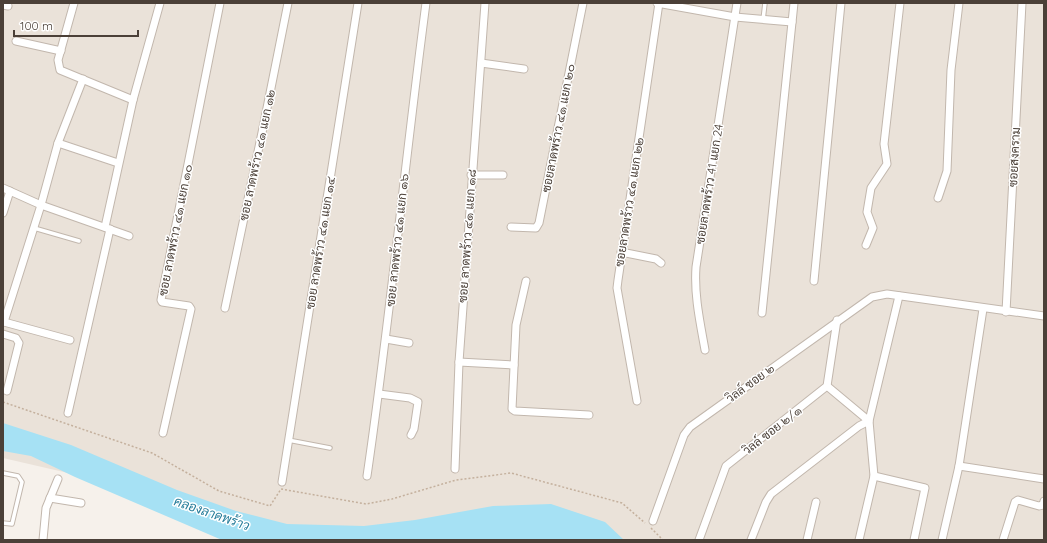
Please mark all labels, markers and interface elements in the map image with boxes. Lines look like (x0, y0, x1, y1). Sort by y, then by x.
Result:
scale bar (14, 12, 138, 38)
text: 100 m (20, 18, 53, 33)
street label: ซอยลาดพร้าว ๔๑ แยก ๒๐ (538, 62, 578, 194)
street label: ซอย ลาดพร้าว ๔๑ แยก ๑๒ (236, 88, 278, 222)
street label: ซอยลาดพร้าว 41 แยก 24 (692, 123, 726, 245)
street label: ซอยสงคราม (1005, 127, 1023, 187)
street label: ซอยลาดพร้าว ๔๑ แยก ๒๒ (611, 136, 647, 268)
street label: ซอย ลาดพร้าว ๔๑ แยก ๑๐ (155, 163, 195, 297)
street label: ซอย ลาดพร้าว ๔๑ แยก ๑๘ (455, 169, 479, 303)
street label: ซอย ลาดพร้าว ๔๑ แยก ๑๖ (383, 173, 411, 307)
street label: ซอย ลาดพร้าว ๔๑ แยก ๑๔ (302, 175, 338, 310)
street label: วิลล์ ซอย ๒ (722, 360, 777, 406)
street label: วิลล์ ซอย ๒/๑ (739, 402, 804, 458)
water label: คลองลาดพร้าว (172, 493, 252, 534)

